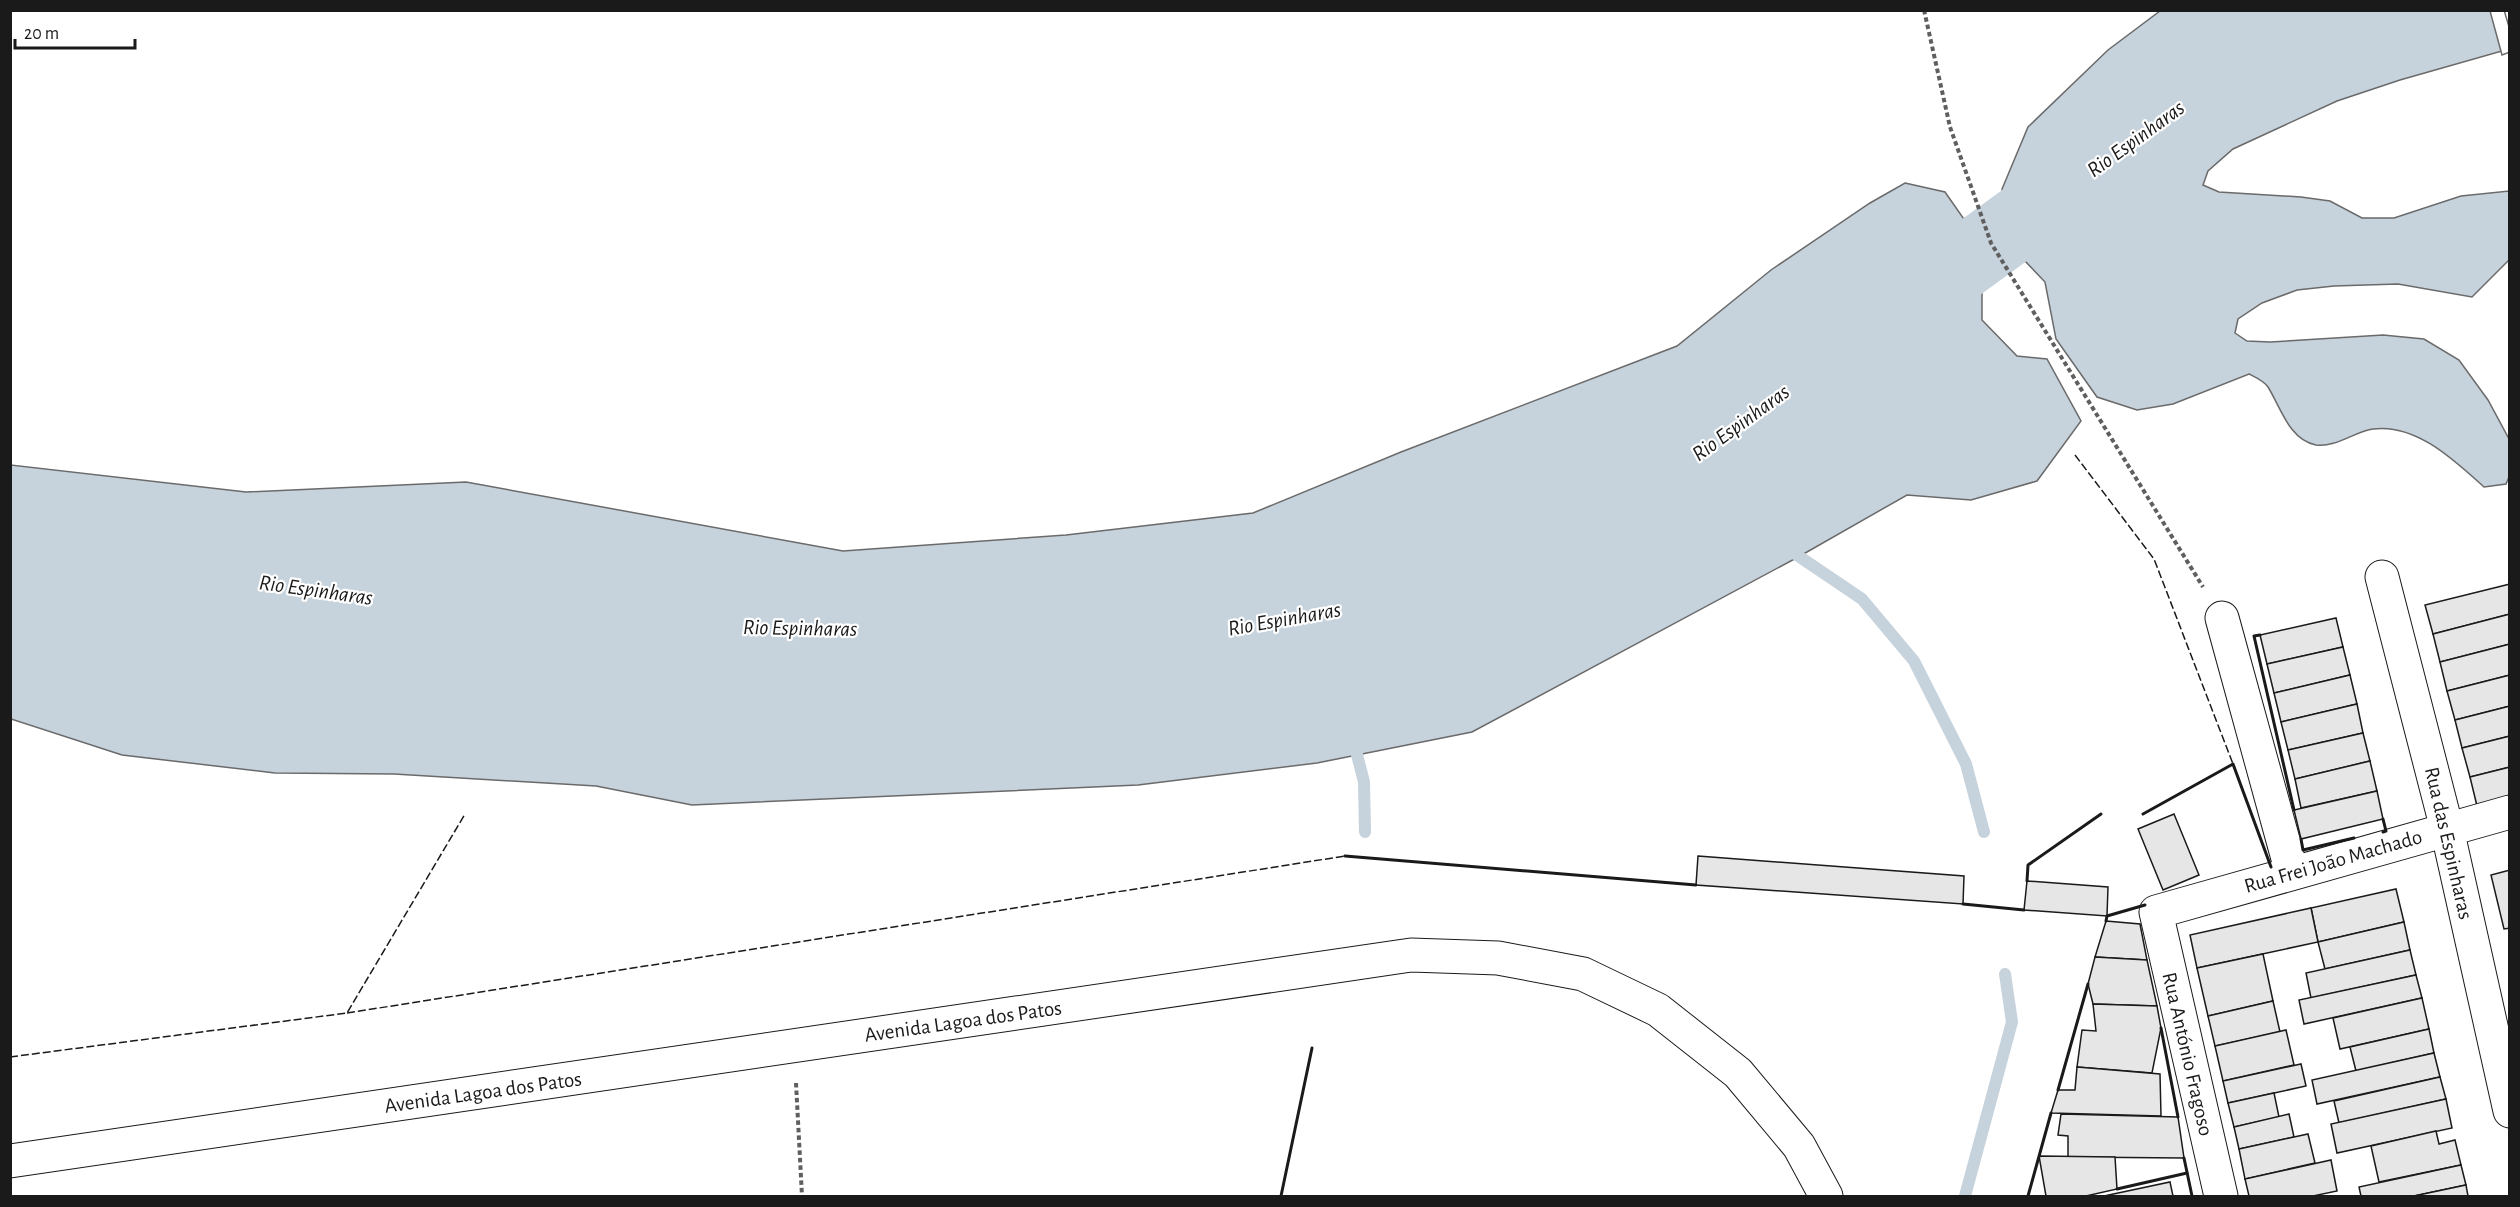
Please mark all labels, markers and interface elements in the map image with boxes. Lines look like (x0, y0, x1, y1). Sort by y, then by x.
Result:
scale bar (15, 12, 135, 50)
text: 20 m (24, 25, 59, 43)
water label: Rio Espinharas (2083, 96, 2189, 182)
water label: Rio Espinharas (1688, 380, 1794, 466)
water label: Rio Espinharas (258, 571, 374, 610)
water label: Rio Espinharas (1226, 598, 1343, 641)
water label: Rio Espinharas (743, 616, 857, 641)
street label: Rua das Espinharas (2421, 765, 2476, 921)
street label: Rua Frei João Machado (2242, 826, 2425, 897)
street label: Rua António Fragoso (2158, 970, 2217, 1138)
street label: Avenida Lagoa dos Patos (863, 997, 1063, 1046)
street label: Avenida Lagoa dos Patos (383, 1068, 583, 1117)

